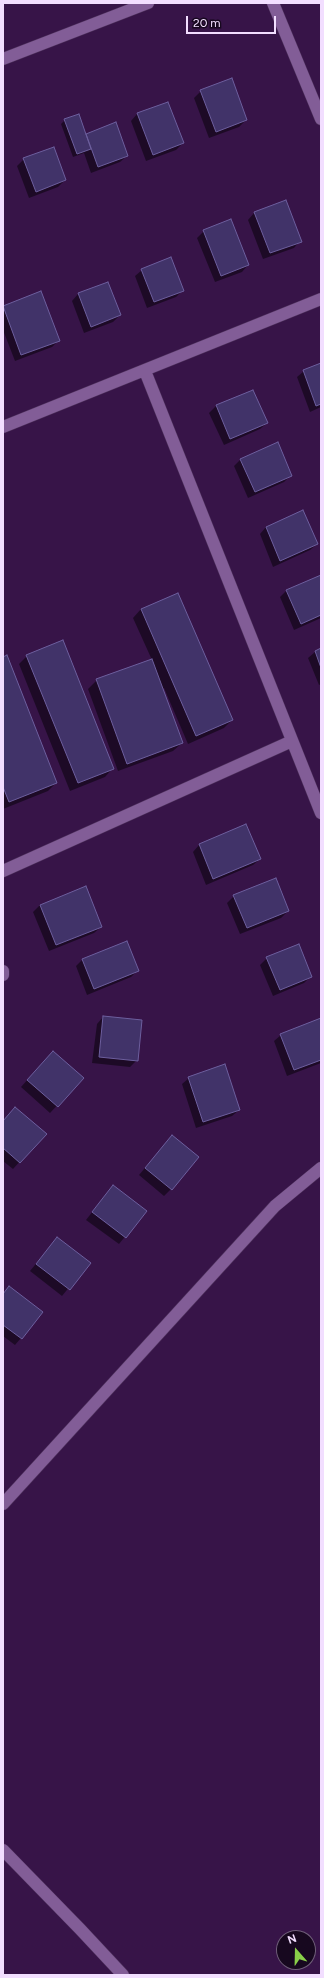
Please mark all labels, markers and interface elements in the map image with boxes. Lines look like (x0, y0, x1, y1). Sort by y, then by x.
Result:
scale bar (188, 8, 278, 34)
text: 20 m (193, 16, 221, 30)
north arrow (276, 1930, 316, 1970)
text: N (286, 1932, 298, 1947)

